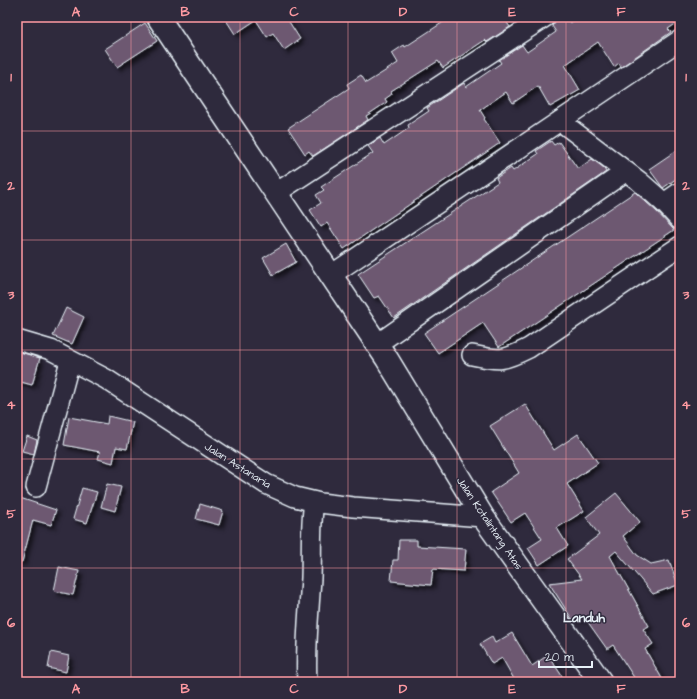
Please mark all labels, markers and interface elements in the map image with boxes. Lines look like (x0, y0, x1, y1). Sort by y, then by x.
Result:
text: A (72, 3, 81, 21)
text: B (180, 3, 190, 21)
text: C (289, 3, 299, 21)
text: D (399, 3, 408, 21)
text: E (508, 3, 516, 21)
text: F (616, 3, 626, 21)
text: 1 (10, 68, 12, 86)
text: 1 (685, 68, 687, 86)
text: 2 (6, 177, 15, 195)
text: 2 (681, 177, 690, 195)
text: 3 (7, 286, 15, 304)
text: 3 (682, 286, 690, 304)
text: 4 (7, 396, 16, 414)
text: 4 (682, 396, 691, 414)
street label: Jalan Astanaria (202, 439, 274, 492)
street label: Jalan Kotalintang Atas (452, 474, 526, 573)
text: 5 (6, 505, 16, 523)
text: 5 (681, 505, 691, 523)
district label: Landuh (563, 609, 605, 627)
text: 6 (7, 614, 16, 632)
text: 6 (682, 614, 691, 632)
scale bar (539, 643, 592, 669)
text: 20 m (545, 649, 574, 666)
text: A (72, 680, 81, 698)
text: B (180, 680, 190, 698)
text: C (289, 680, 299, 698)
text: D (399, 680, 408, 698)
text: E (508, 680, 516, 698)
text: F (616, 680, 626, 698)

